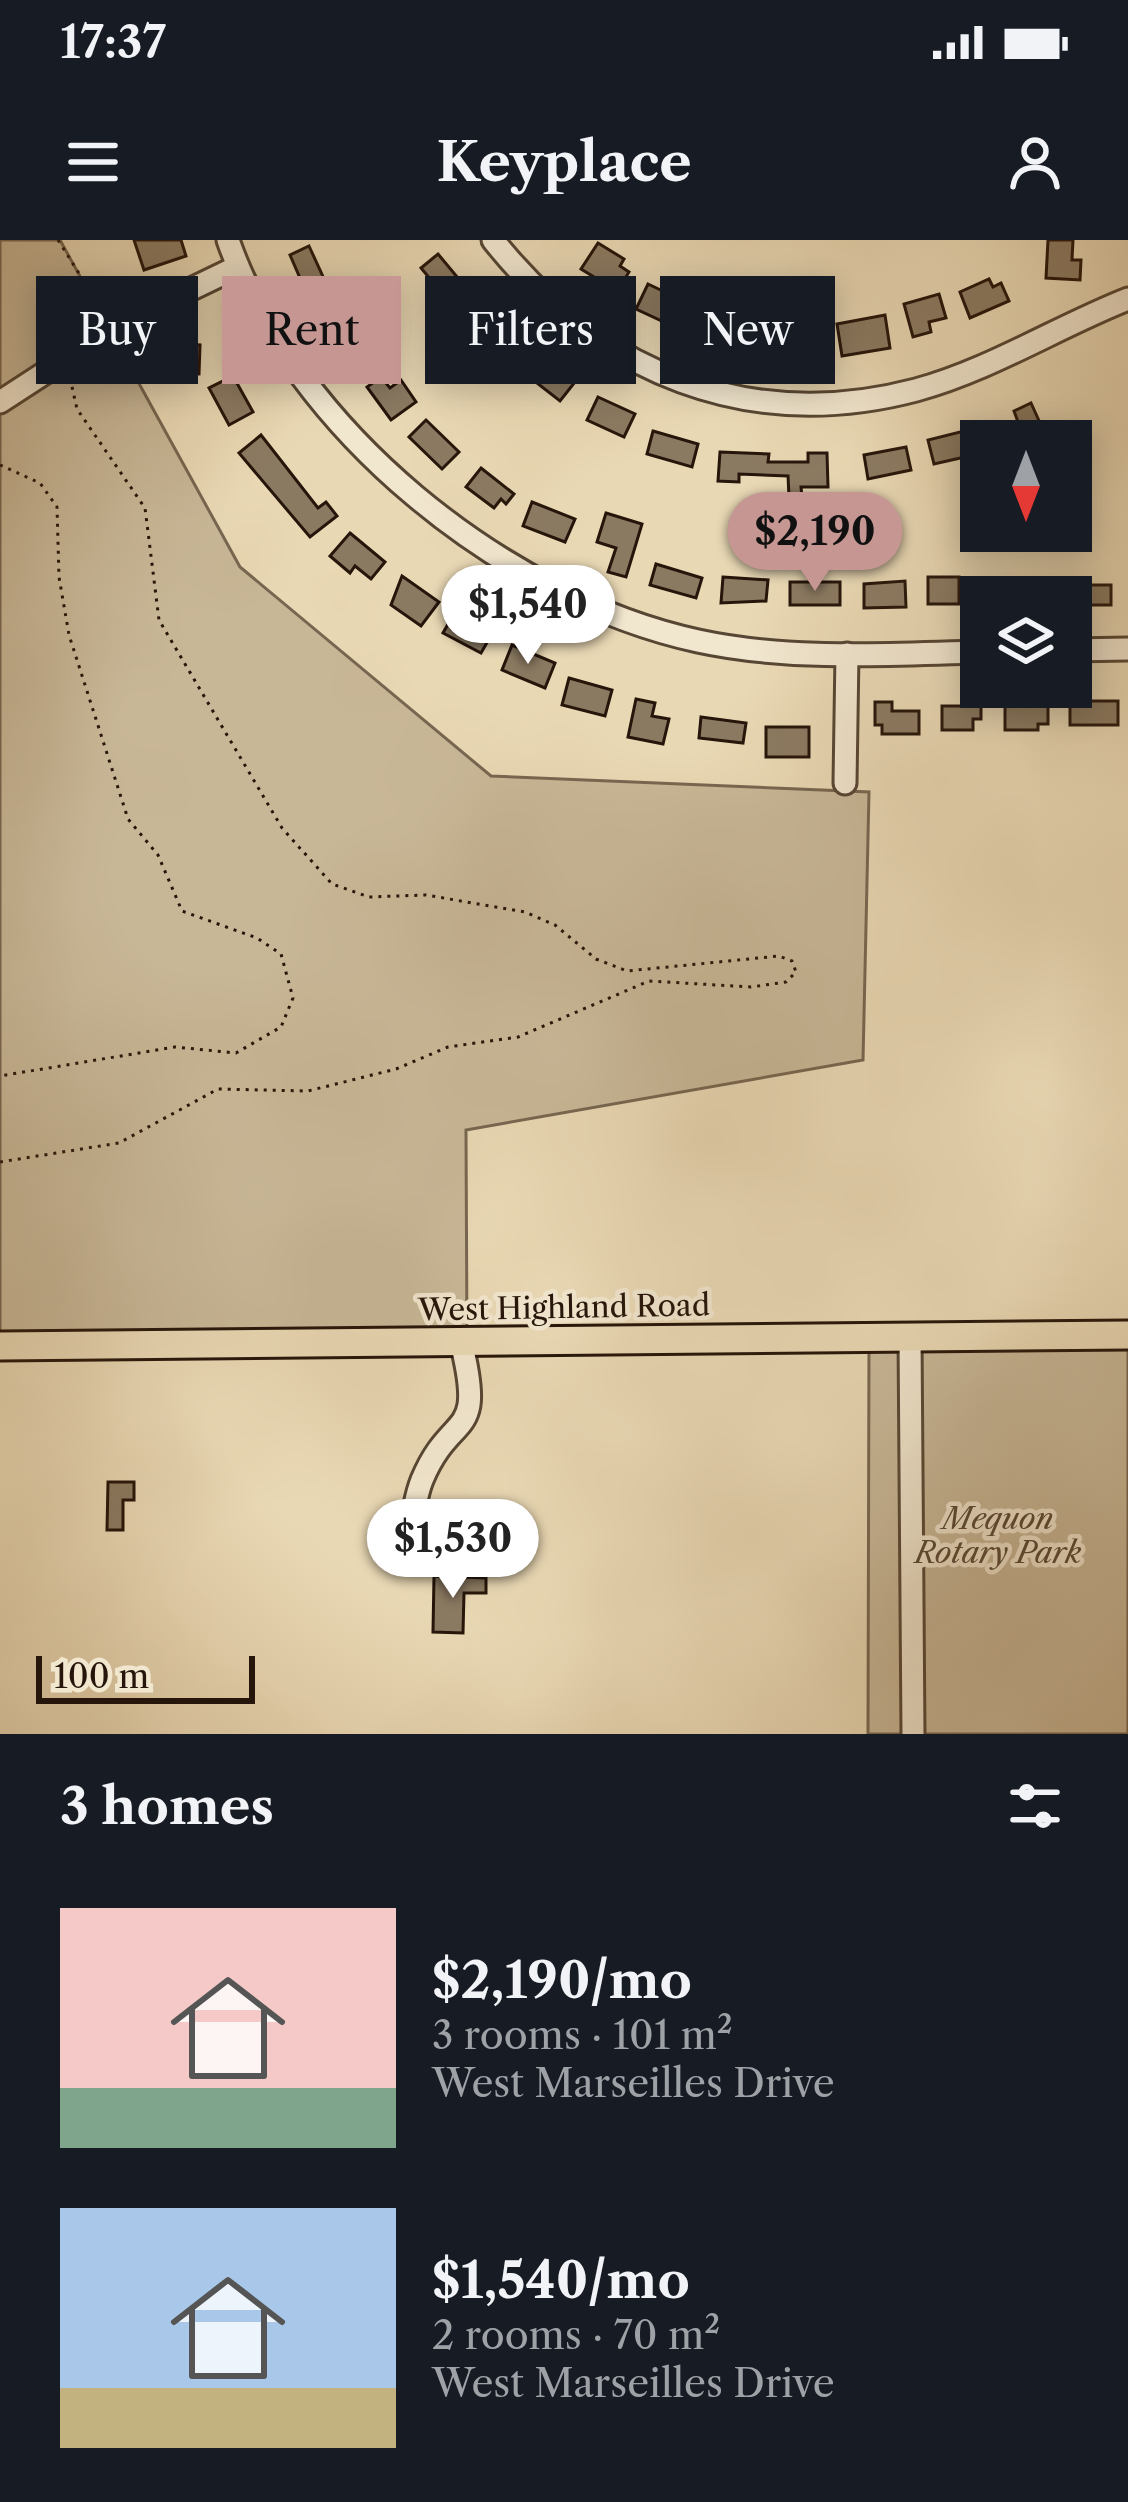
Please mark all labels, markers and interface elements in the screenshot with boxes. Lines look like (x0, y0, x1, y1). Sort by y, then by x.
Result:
text: 17:37 (60, 14, 166, 70)
icon: menu (60, 129, 126, 195)
text: Keyplace (437, 129, 691, 195)
icon: person (1002, 129, 1068, 195)
chip: Buy (36, 276, 198, 384)
chip: Rent (222, 276, 401, 384)
chip: Filters (425, 276, 636, 384)
chip: New (660, 276, 835, 384)
north arrow (960, 420, 1092, 552)
map controls (960, 420, 1092, 708)
pin: $2,190 (717, 492, 913, 594)
text: $2,190 (754, 507, 876, 555)
pin: $1,540 (430, 565, 626, 667)
button: layers (960, 576, 1092, 708)
text: $1,540 (468, 580, 588, 628)
street label: West Highland Road (417, 1286, 710, 1329)
pin: $1,530 (355, 1499, 551, 1601)
park label: Mequon Rotary Park (913, 1500, 1082, 1571)
text: $1,530 (394, 1514, 512, 1562)
scale bar (36, 1650, 255, 1703)
text: 100 m (54, 1656, 149, 1697)
icon: filters (1002, 1773, 1068, 1839)
text: 3 homes (60, 1775, 274, 1837)
text: $2,190/mo (432, 1949, 692, 2011)
icon: home (156, 1956, 300, 2100)
text: 3 rooms · 101 m² (432, 2011, 733, 2059)
text: West Marseilles Drive (432, 2059, 835, 2107)
text: $1,540/mo (432, 2249, 690, 2311)
icon: home (156, 2256, 300, 2400)
text: 2 rooms · 70 m² (432, 2311, 720, 2359)
text: West Marseilles Drive (432, 2359, 835, 2407)

